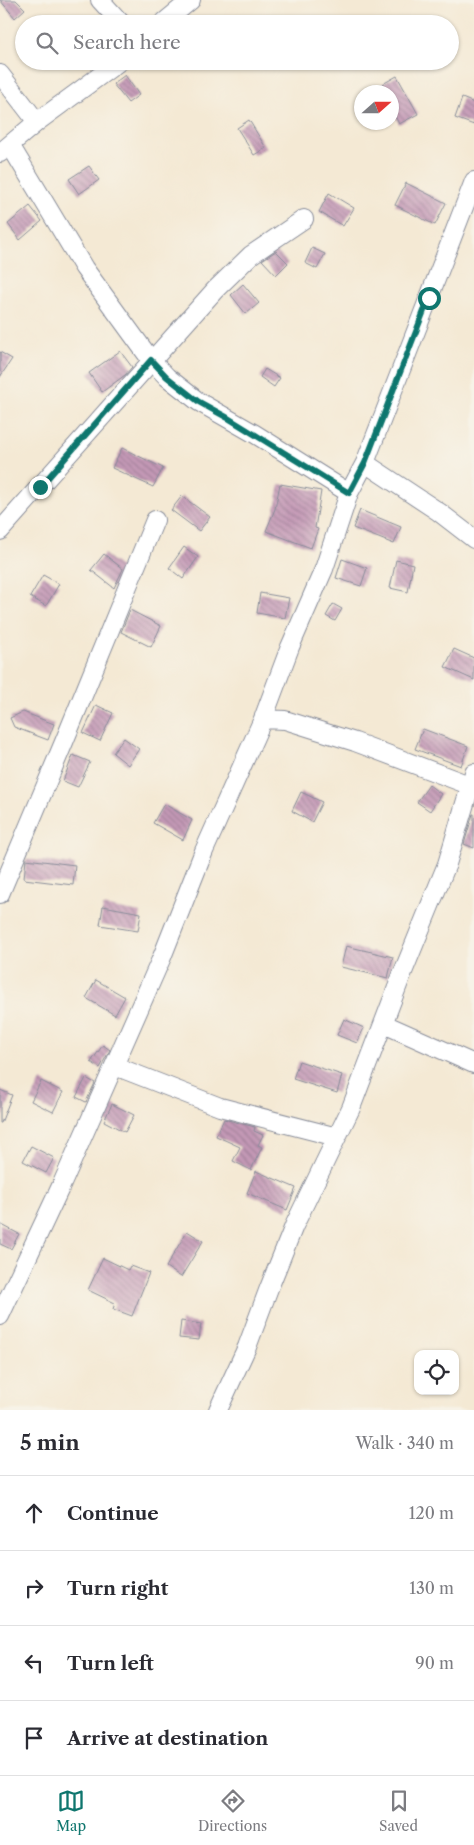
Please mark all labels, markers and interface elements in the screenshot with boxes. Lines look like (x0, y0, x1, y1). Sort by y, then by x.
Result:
search box (15, 15, 459, 70)
icon: search (33, 29, 61, 57)
text: Search here (73, 31, 181, 54)
north arrow (354, 85, 399, 130)
route start (418, 287, 441, 310)
route end (29, 476, 52, 499)
map controls (414, 1350, 459, 1395)
button: locate (414, 1350, 459, 1395)
text: 5 min (20, 1430, 80, 1455)
text: Walk · 340 m (355, 1433, 454, 1453)
icon: ahead (20, 1499, 48, 1527)
text: Continue (67, 1502, 159, 1525)
text: 120 m (409, 1503, 454, 1523)
icon: right (20, 1574, 48, 1602)
text: Turn right (67, 1577, 168, 1600)
text: 130 m (409, 1578, 454, 1598)
icon: left (20, 1649, 48, 1677)
text: Turn left (67, 1652, 154, 1675)
text: 90 m (415, 1653, 454, 1673)
icon: arrive (20, 1724, 48, 1752)
text: Arrive at destination (67, 1727, 268, 1750)
tab: Map (56, 1787, 86, 1835)
tab: Directions (198, 1787, 267, 1835)
tab: Saved (379, 1787, 418, 1835)

